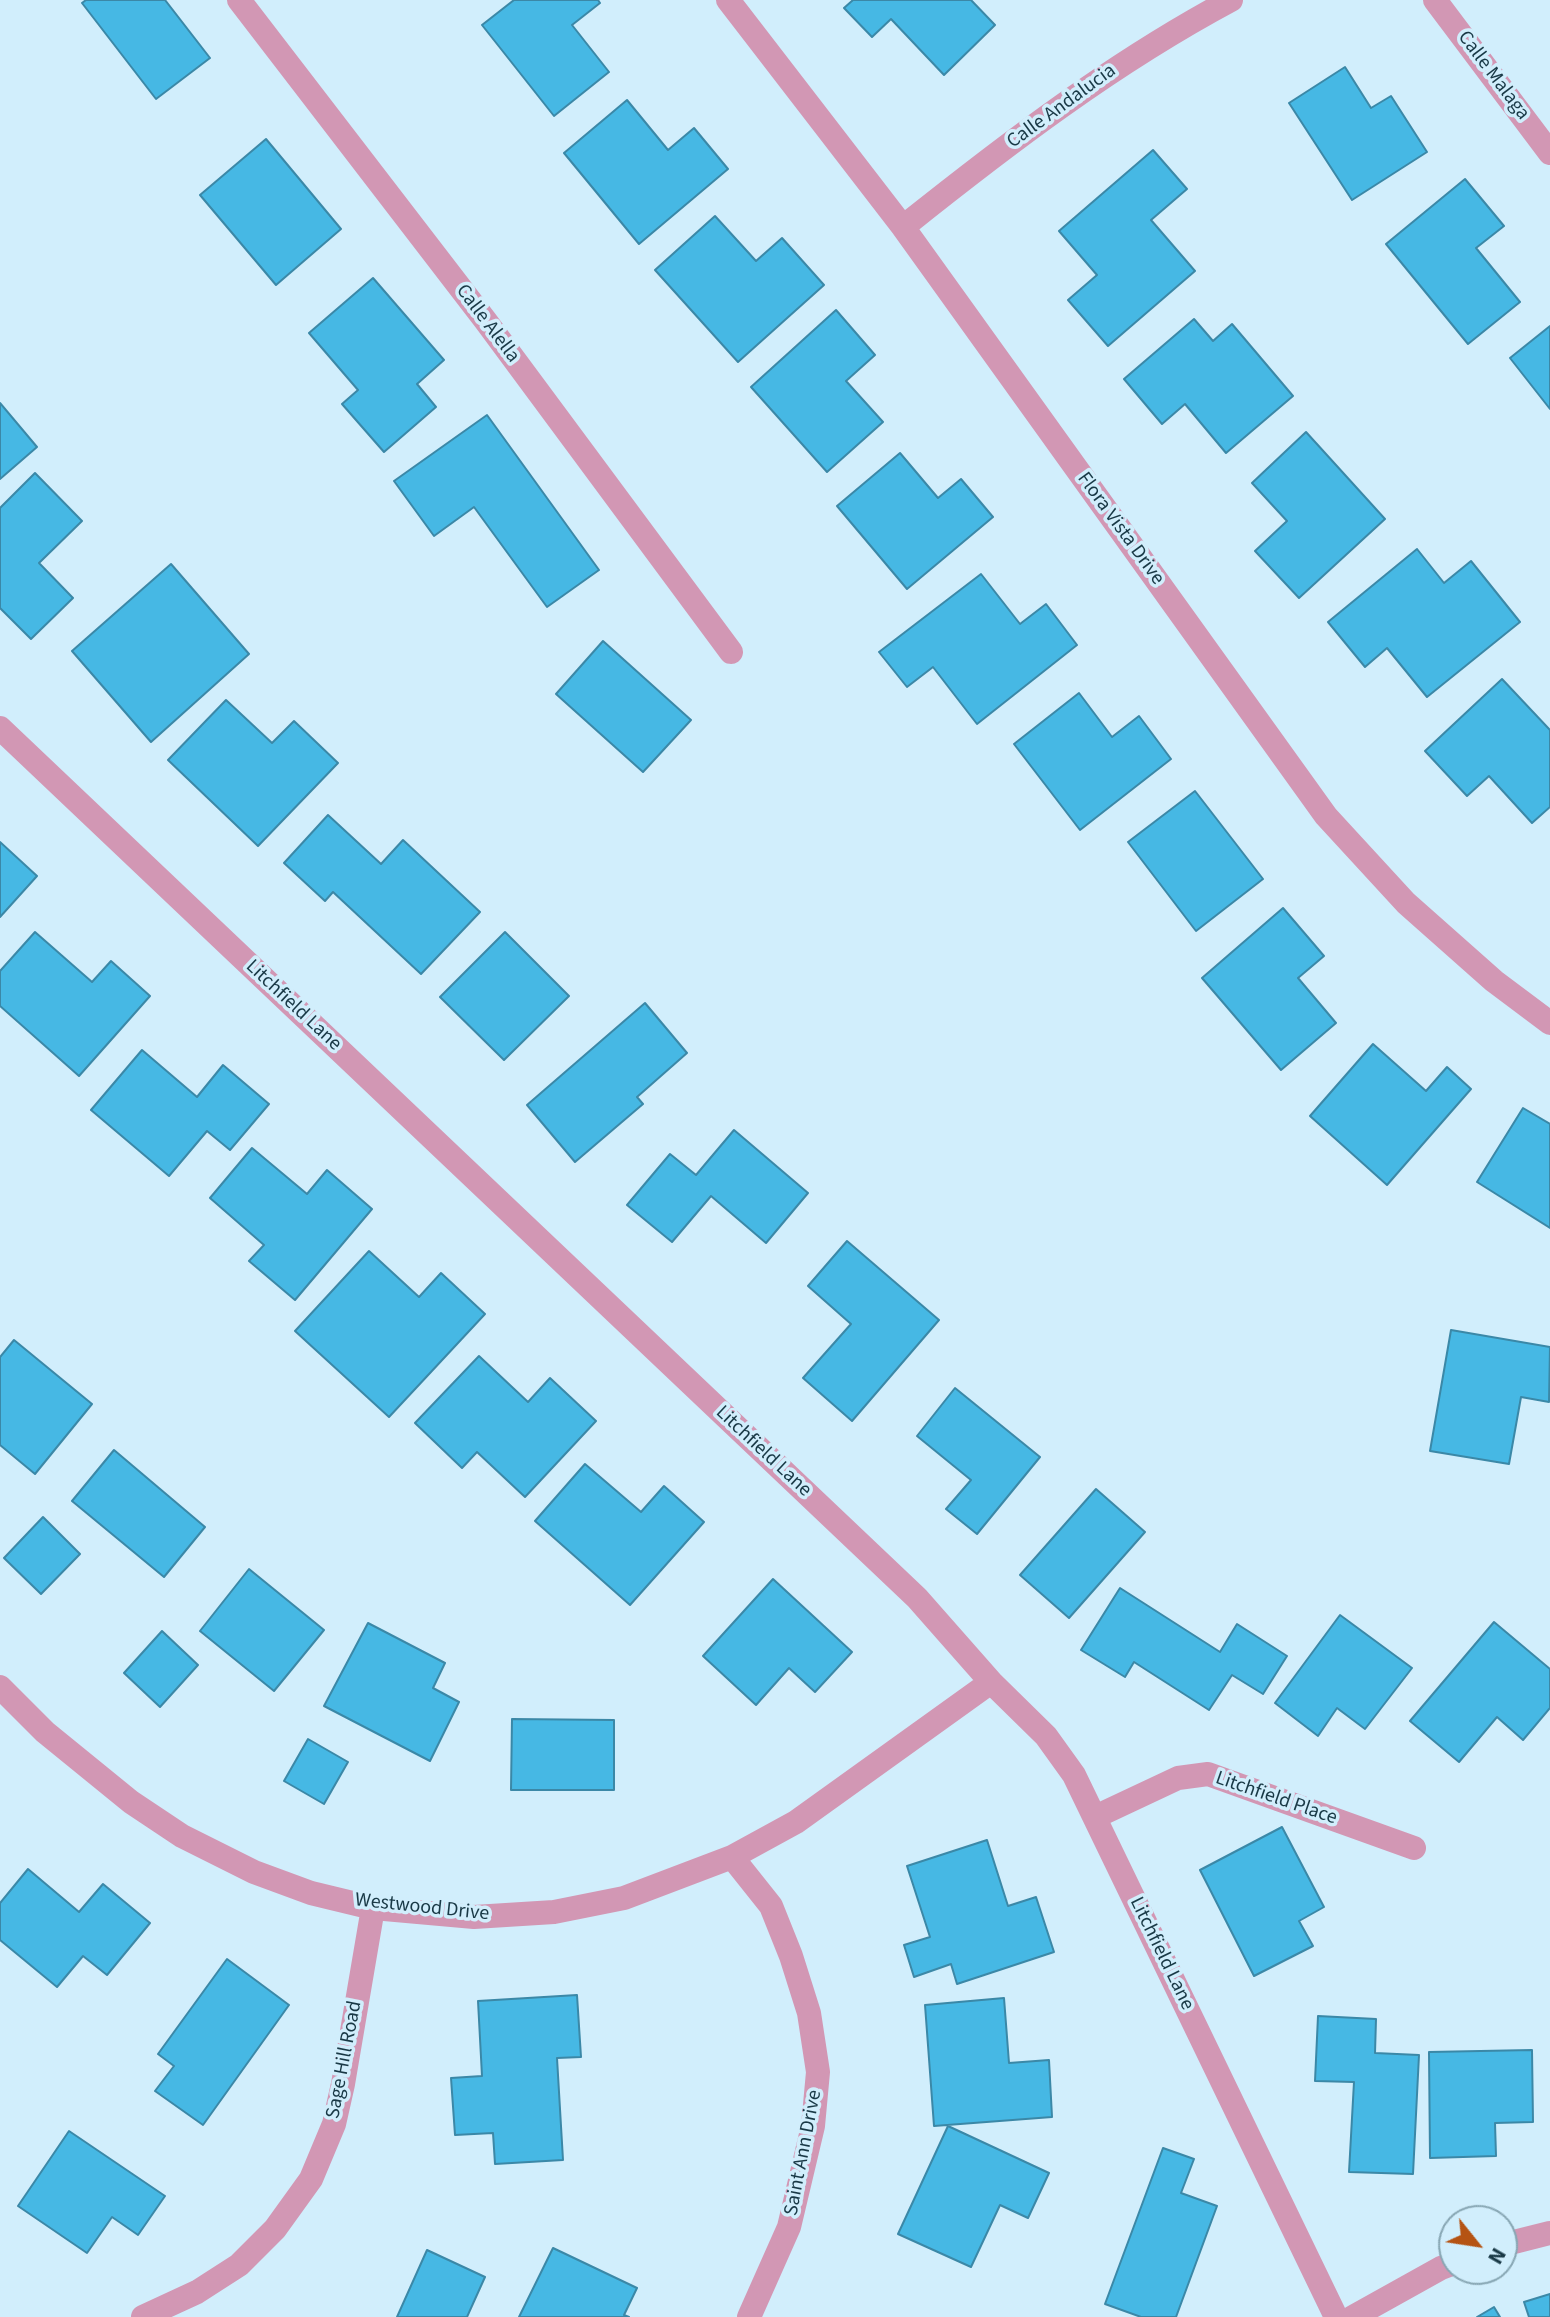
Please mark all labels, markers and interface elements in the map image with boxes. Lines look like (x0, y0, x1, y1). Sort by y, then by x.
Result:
street label: Calle Malaga (1452, 27, 1534, 125)
street label: Calle Andalucia (1003, 59, 1121, 155)
street label: Calle Alella (450, 280, 524, 368)
street label: Flora Vista Drive (1071, 468, 1169, 590)
street label: Litchfield Lane (240, 955, 346, 1057)
street label: Litchfield Lane (710, 1401, 816, 1503)
street label: Litchfield Place (1212, 1767, 1340, 1831)
street label: Westwood Drive (354, 1889, 490, 1927)
street label: Litchfield Lane (1123, 1894, 1199, 2014)
street label: Sage Hill Road (322, 1999, 368, 2121)
street label: Saint Ann Drive (780, 2088, 828, 2218)
north arrow (1438, 2205, 1518, 2285)
text: N (1480, 2242, 1515, 2270)

